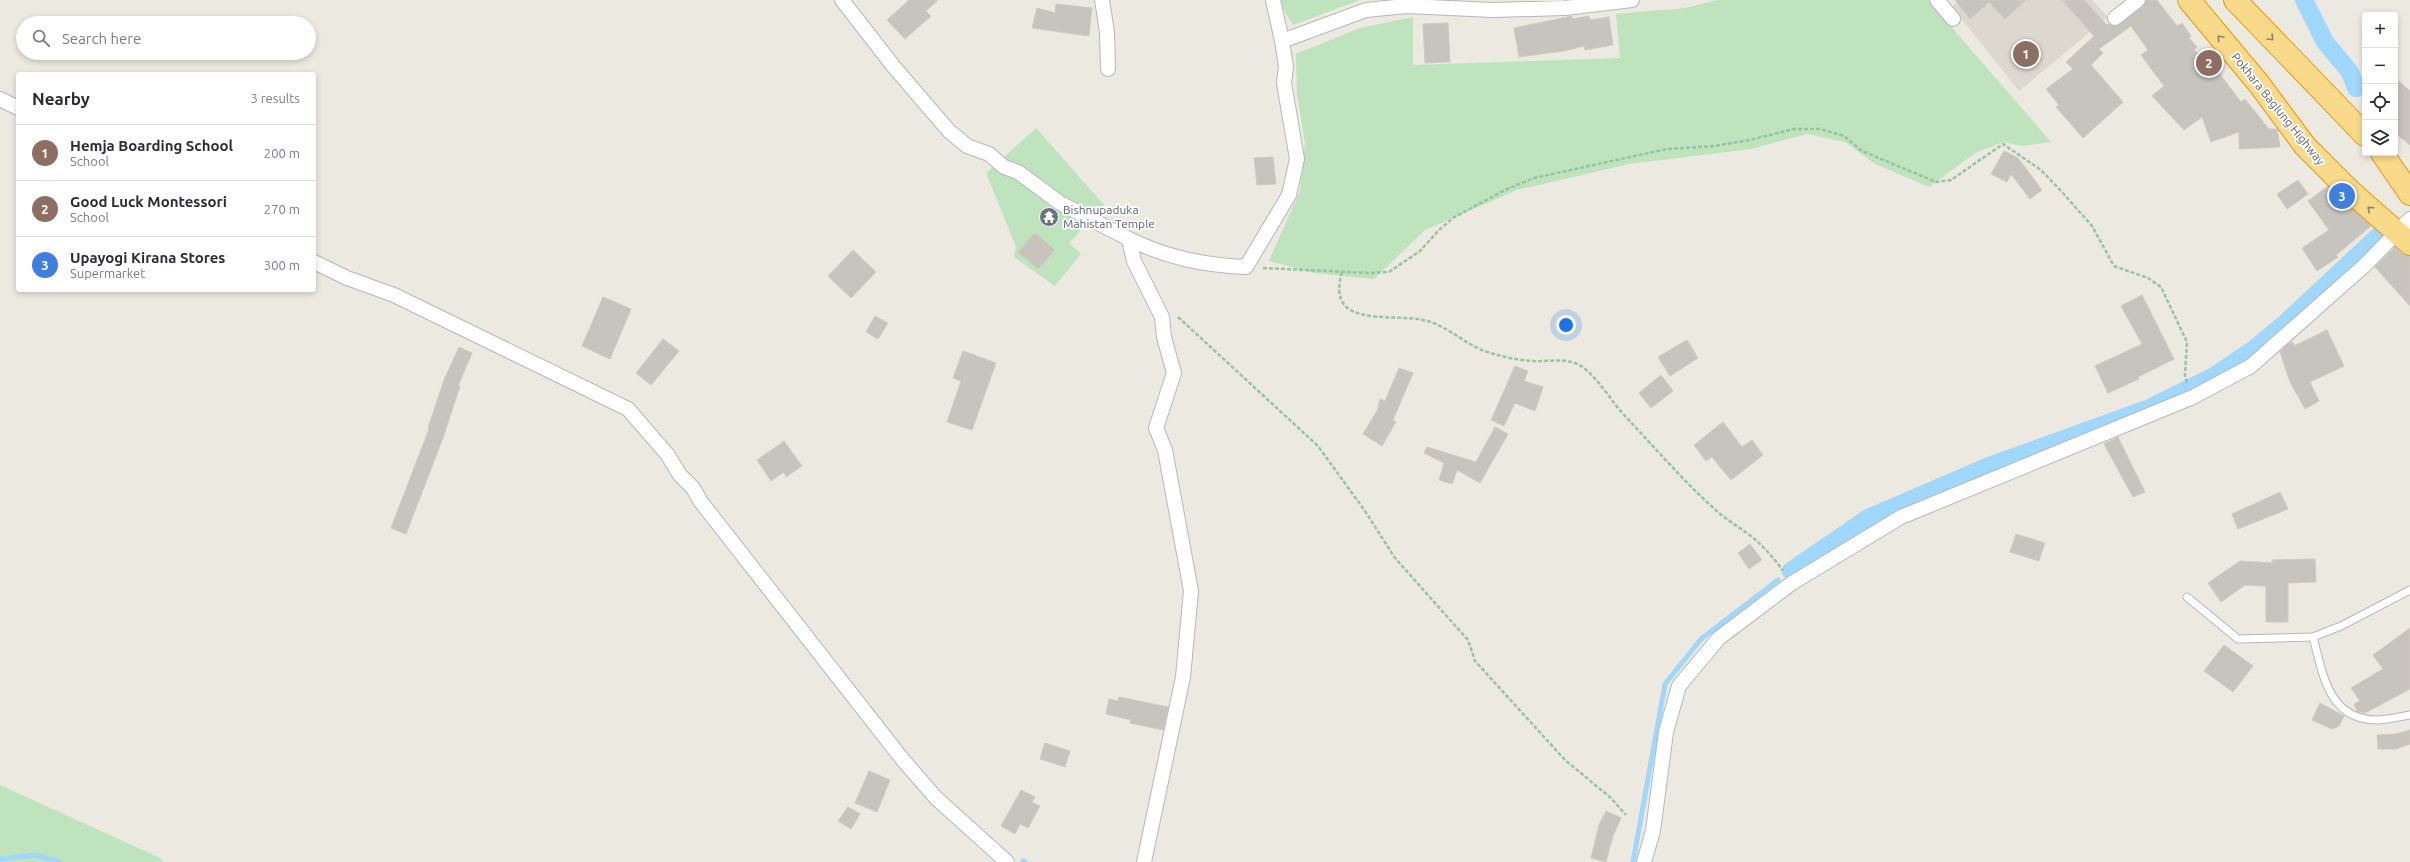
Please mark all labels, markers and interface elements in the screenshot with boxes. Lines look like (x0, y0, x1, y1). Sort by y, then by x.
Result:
map controls (2362, 12, 2398, 156)
button: + (2362, 12, 2398, 48)
search box (16, 16, 316, 60)
icon: search (30, 27, 52, 49)
text: Search here (62, 30, 141, 47)
one-way arrow (2266, 33, 2274, 41)
one-way arrow (2218, 35, 2225, 42)
pin: 1 (2013, 39, 2039, 69)
pin: 2 (2196, 48, 2222, 78)
button: − (2362, 48, 2398, 84)
street label: Pokhara Baglung Highway (2229, 50, 2328, 167)
button: locate (2362, 84, 2398, 120)
text: Nearby (32, 89, 90, 108)
text: 3 results (250, 91, 300, 105)
button: layers (2362, 120, 2398, 156)
text: Hemja Boarding School (70, 137, 233, 154)
text: 1 (41, 146, 49, 160)
text: 200 m (264, 146, 300, 160)
text: School (70, 154, 109, 168)
pin: 3 (2329, 181, 2355, 211)
text: Good Luck Montessori (70, 193, 227, 210)
text: 2 (41, 202, 49, 216)
text: 270 m (264, 202, 300, 216)
place label: Bishnupaduka Mahistan Temple (1063, 203, 1155, 230)
temple icon: Bishnupaduka Mahistan Temple (1038, 206, 1060, 228)
one-way arrow (2367, 206, 2375, 214)
text: School (70, 210, 109, 224)
text: Upayogi Kirana Stores (70, 249, 225, 266)
text: 3 (41, 258, 49, 272)
text: 300 m (264, 258, 300, 272)
text: Supermarket (70, 266, 145, 280)
your location (1556, 315, 1576, 335)

